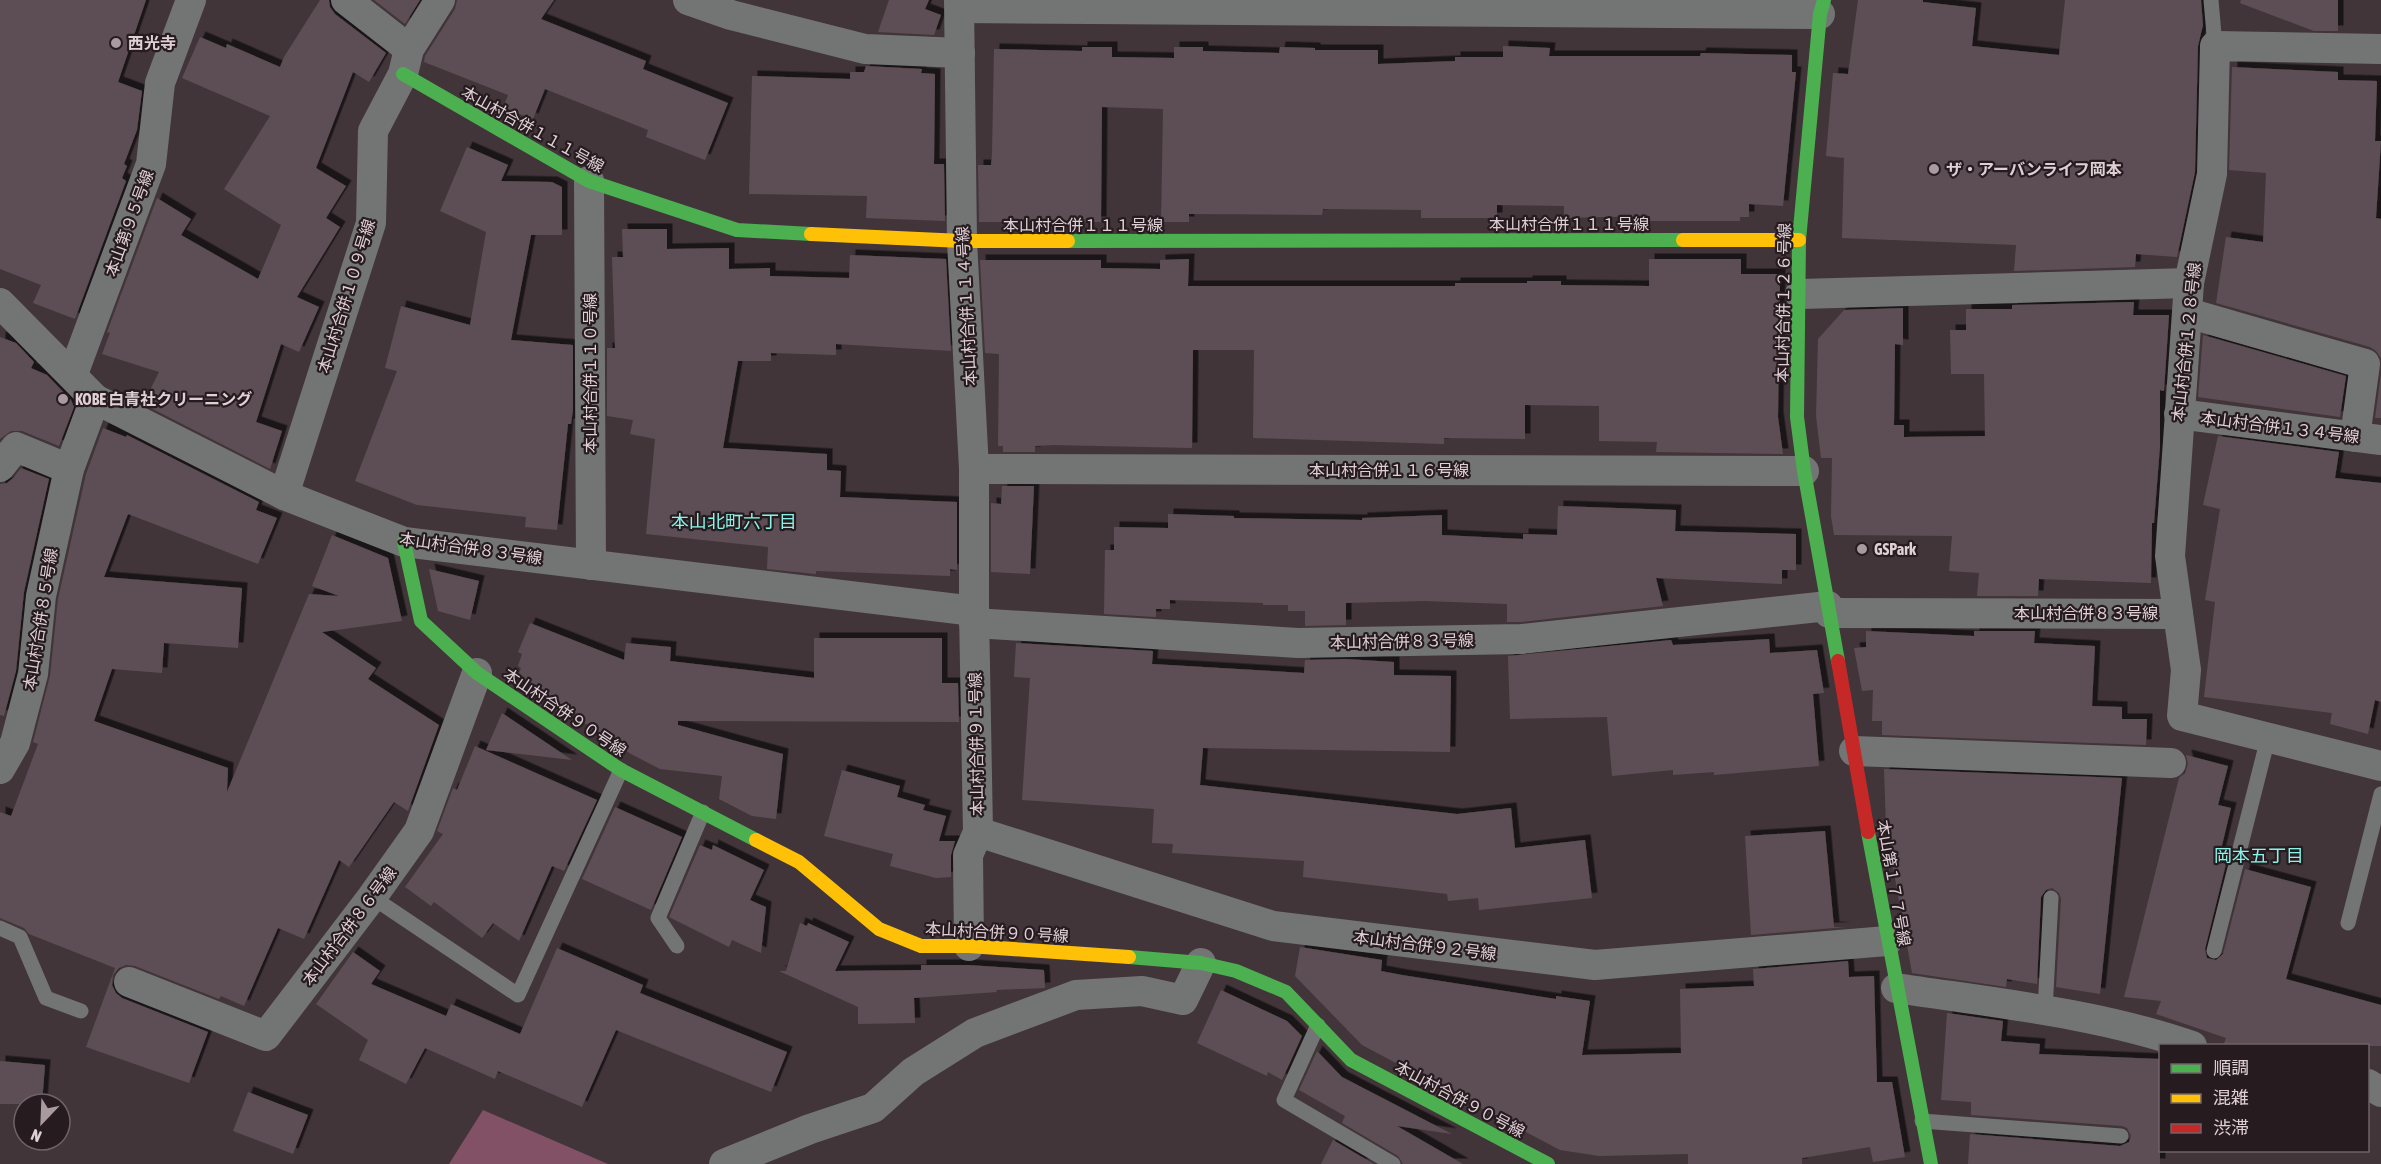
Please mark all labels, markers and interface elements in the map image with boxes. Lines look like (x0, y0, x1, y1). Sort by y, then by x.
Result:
place label: 西光寺 (128, 34, 176, 52)
marker: 西光寺 (109, 36, 123, 50)
street label: 本山村合併１１１号線 (459, 82, 607, 176)
place label: ザ・アーバンライフ岡本 (1946, 160, 2122, 178)
marker: ザ・アーバンライフ岡本 (1927, 162, 1941, 176)
street label: 本山第９５号線 (101, 167, 157, 279)
street label: 本山村合併１１１号線 (1489, 215, 1649, 233)
street label: 本山村合併１１１号線 (1003, 216, 1163, 234)
street label: 本山村合併１０９号線 (314, 217, 378, 375)
street label: 本山村合併１２６号線 (1773, 223, 1793, 383)
street label: 本山村合併１１４号線 (953, 226, 979, 386)
street label: 本山村合併１２８号線 (2169, 261, 2203, 423)
street label: 本山村合併１１０号線 (581, 293, 599, 453)
place label: KOBE 白青社クリーニング (75, 390, 252, 408)
marker: KOBE 白青社クリーニング (56, 392, 70, 406)
street label: 本山村合併１３４号線 (2199, 408, 2361, 446)
street label: 本山村合併１１６号線 (1309, 461, 1469, 479)
district label: 本山北町六丁目 (671, 511, 797, 532)
street label: 本山村合併８３号線 (398, 529, 544, 567)
place label: GSPark (1874, 540, 1917, 558)
marker: GSPark (1855, 542, 1869, 556)
street label: 本山村合併８５号線 (20, 546, 60, 692)
street label: 本山村合併８３号線 (2014, 604, 2158, 622)
street label: 本山村合併８３号線 (1330, 631, 1474, 651)
street label: 本山村合併９０号線 (500, 664, 630, 760)
street label: 本山村合併９１号線 (966, 672, 986, 816)
street label: 本山第１７７号線 (1874, 818, 1914, 948)
district label: 岡本五丁目 (2214, 845, 2304, 866)
street label: 本山村合併８６号線 (298, 863, 400, 989)
street label: 本山村合併９０号線 (925, 919, 1069, 945)
street label: 本山村合併９２号線 (1352, 927, 1498, 963)
legend (2159, 1044, 2369, 1152)
street label: 本山村合併９０号線 (1392, 1057, 1528, 1141)
text: 順調 (2213, 1057, 2249, 1078)
text: 混雑 (2213, 1087, 2249, 1108)
north arrow (12, 1092, 72, 1152)
text: 渋滞 (2213, 1117, 2249, 1138)
text: N (28, 1126, 44, 1146)

